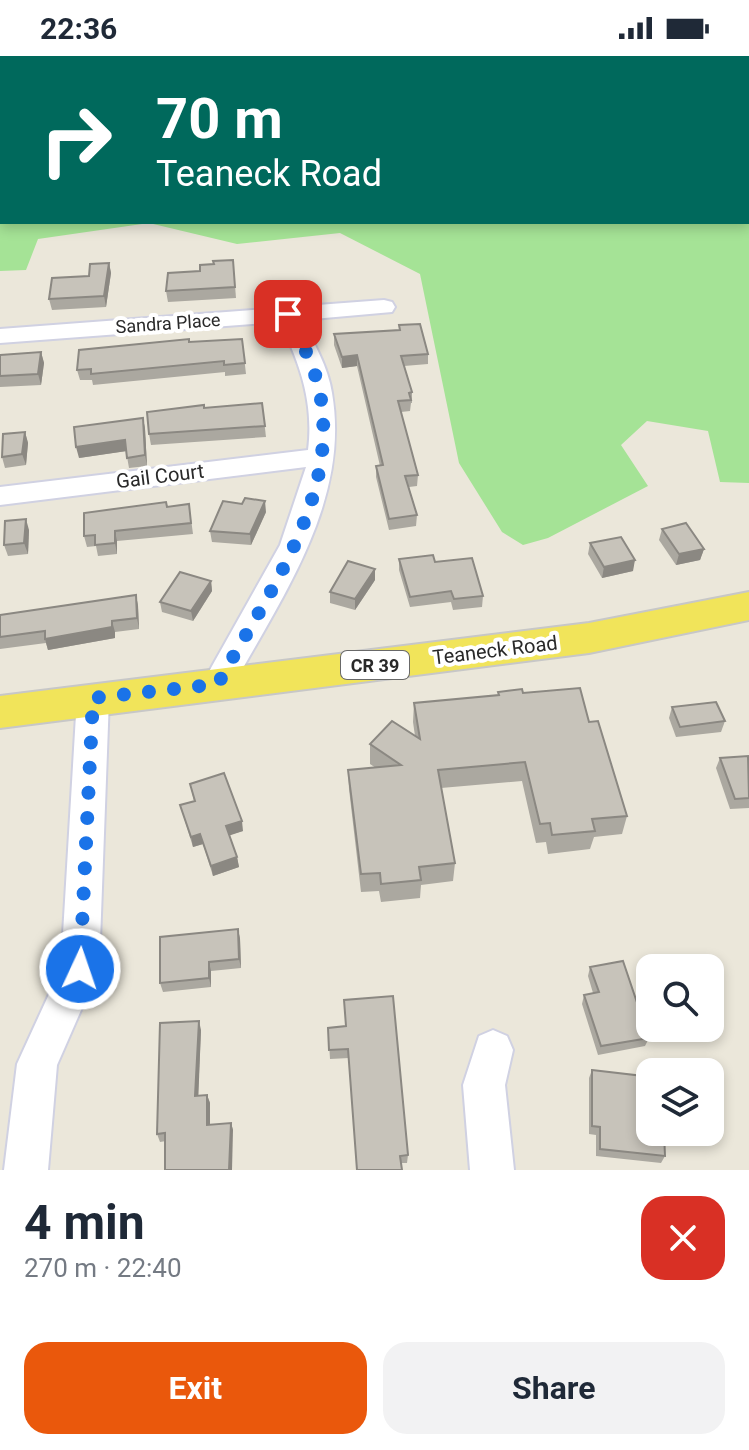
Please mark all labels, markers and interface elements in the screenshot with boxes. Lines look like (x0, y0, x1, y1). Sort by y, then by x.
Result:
text: 22:36 (40, 11, 117, 46)
text: 70 m (156, 86, 283, 152)
icon: right (24, 88, 128, 192)
text: Teaneck Road (156, 153, 382, 195)
pin (254, 280, 322, 348)
icon: arrive (266, 292, 310, 336)
street label: Sandra Place (115, 309, 221, 337)
street label: Gail Court (115, 459, 205, 493)
street label: Teaneck Road (431, 630, 559, 670)
road number: CR 39 (341, 651, 409, 679)
position arrow (38, 927, 122, 1011)
map controls (636, 954, 724, 1146)
button: search (636, 954, 724, 1042)
button: layers (636, 1058, 724, 1146)
text: 4 min (24, 1194, 145, 1251)
button: close (641, 1196, 725, 1280)
text: 270 m · 22:40 (24, 1253, 182, 1283)
button: Exit (24, 1342, 367, 1434)
button: Share (383, 1342, 725, 1434)

